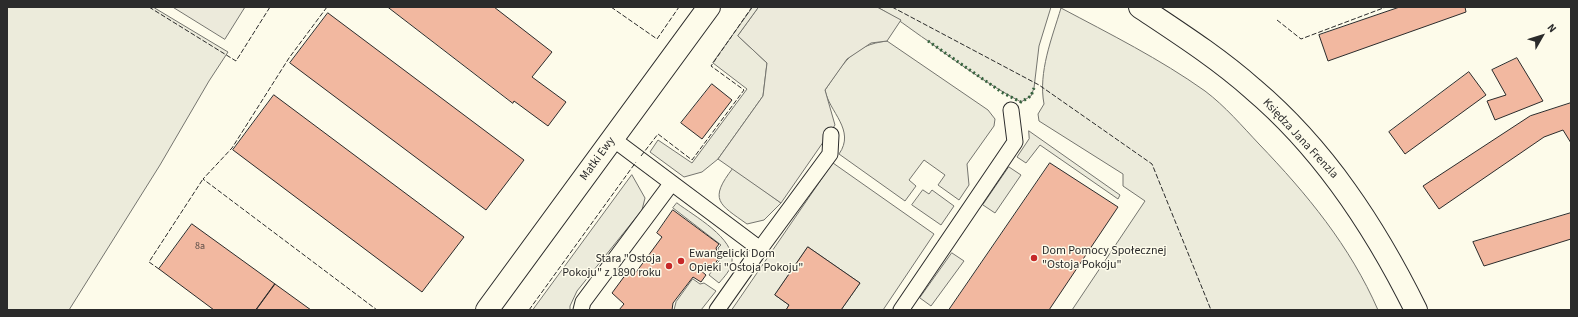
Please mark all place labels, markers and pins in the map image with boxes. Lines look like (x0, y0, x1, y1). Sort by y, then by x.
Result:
place label: Dom Pomocy Społecznej "Ostoja Pokoju" (1042, 244, 1166, 272)
place label: Ewangelicki Dom Opieki "Ostoja Pokoju" (689, 247, 803, 275)
place label: Stara "Ostoja Pokoju" z 1890 roku (562, 252, 661, 280)
marker: Dom Pomocy Społecznej "Ostoja Pokoju" (1029, 253, 1039, 263)
marker: Ewangelicki Dom Opieki "Ostoja Pokoju" (676, 256, 686, 266)
marker: Stara "Ostoja Pokoju" z 1890 roku (664, 261, 674, 271)

